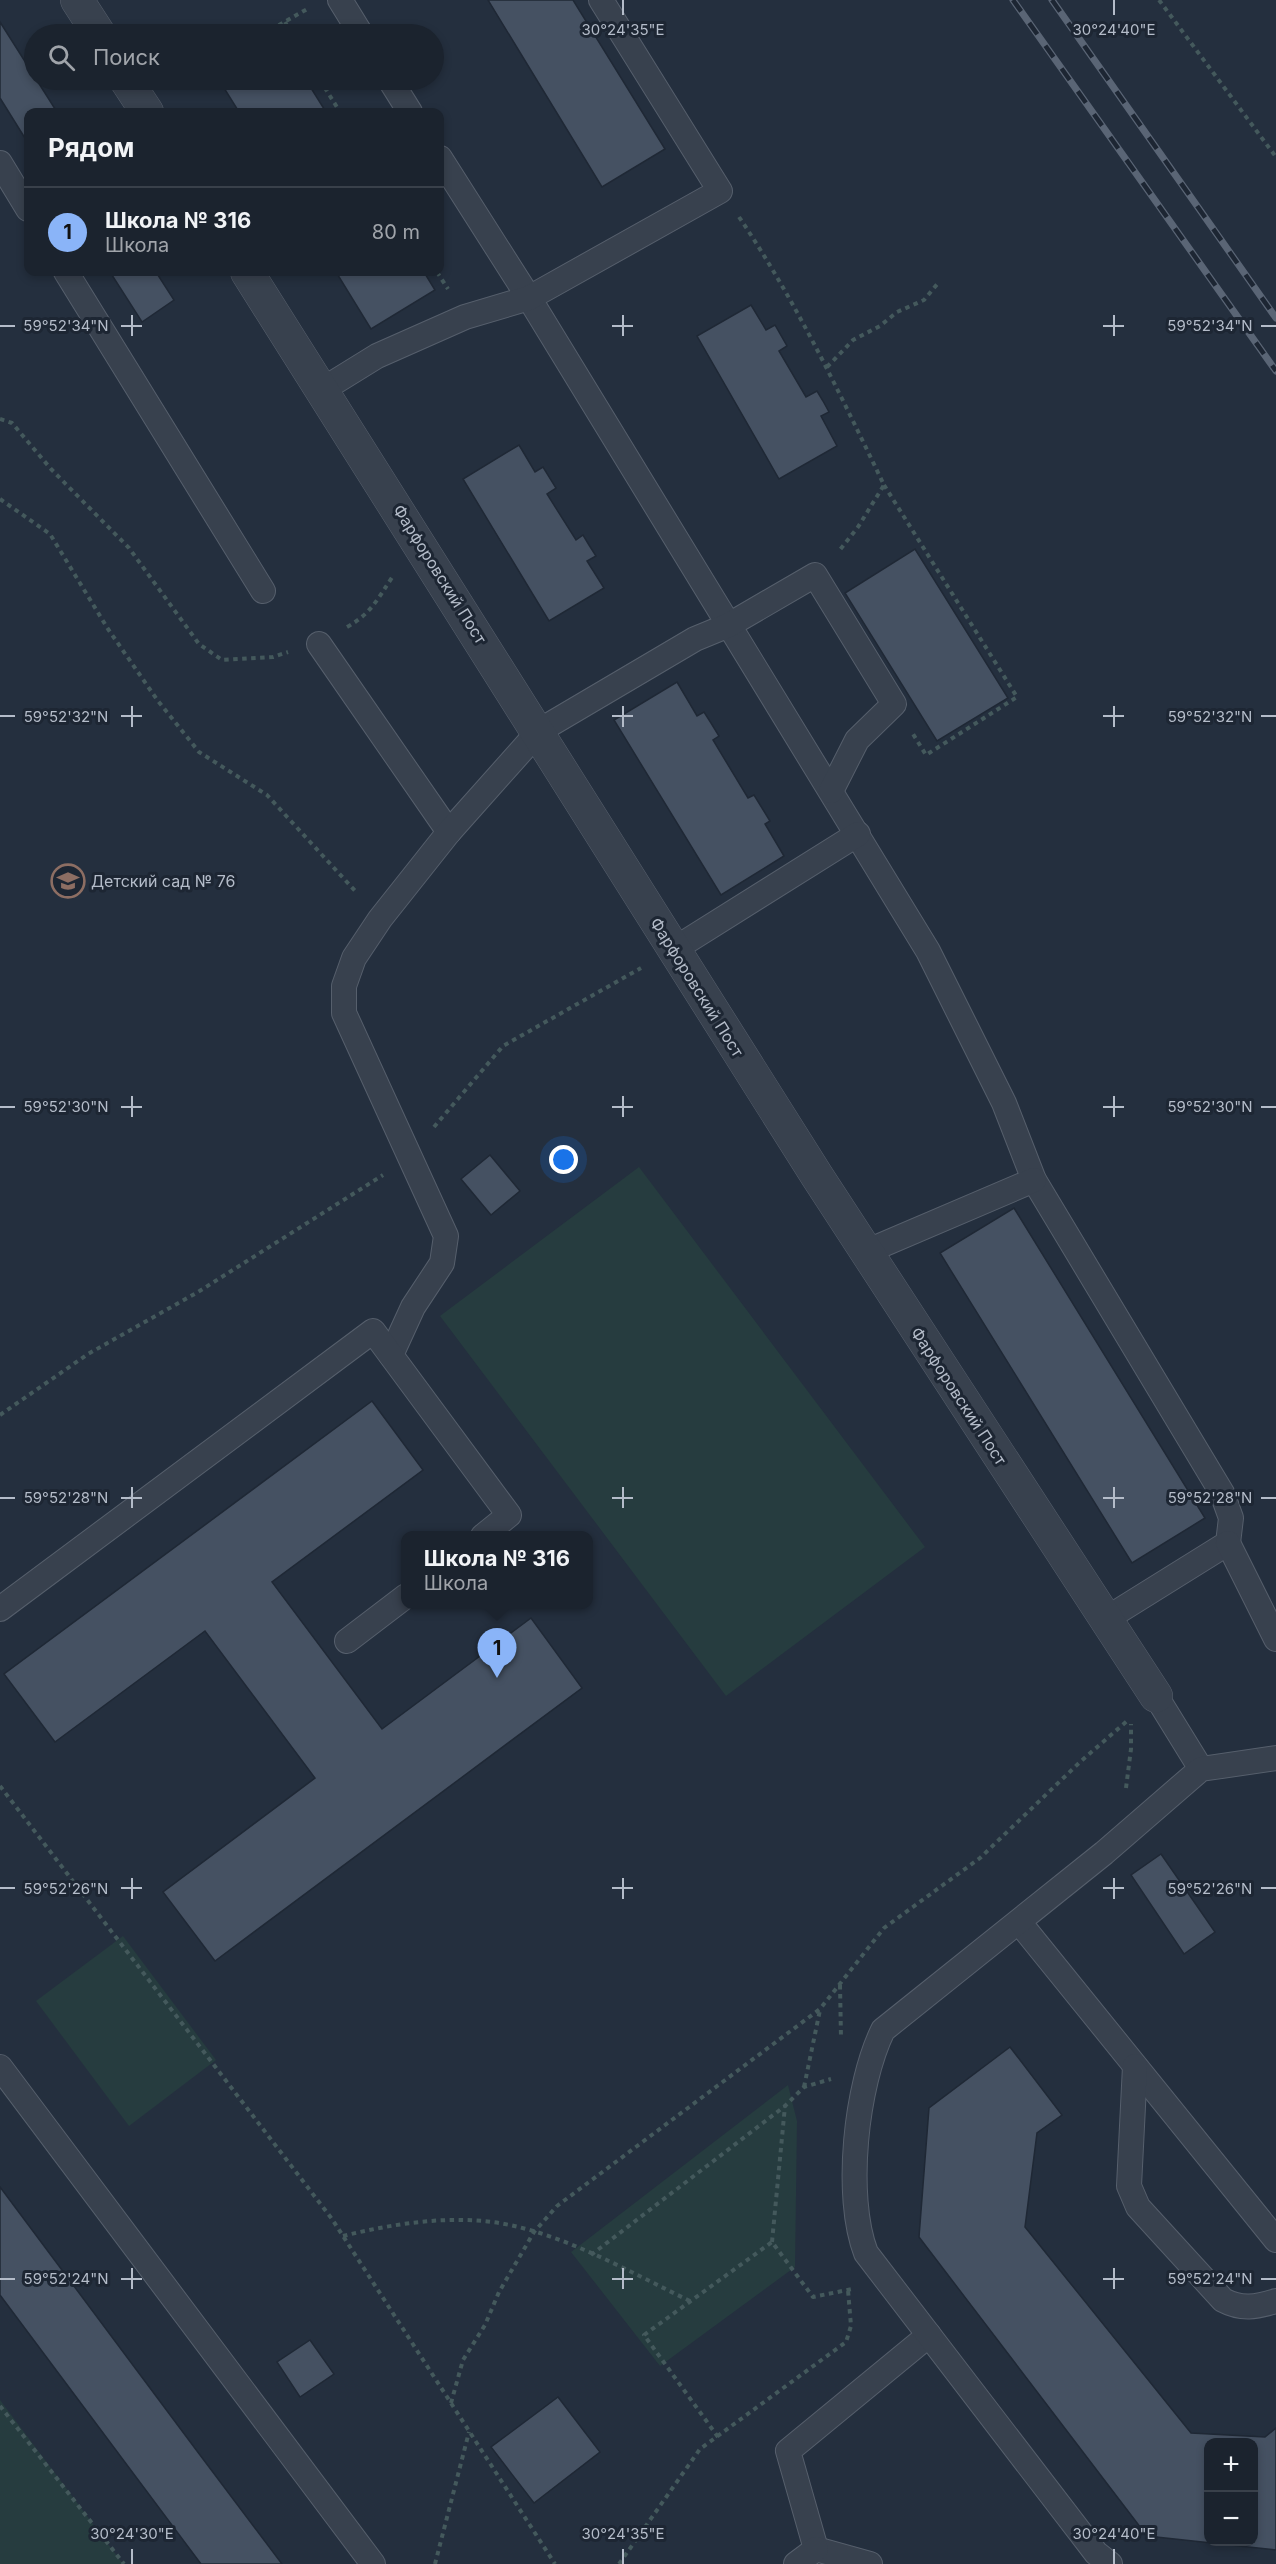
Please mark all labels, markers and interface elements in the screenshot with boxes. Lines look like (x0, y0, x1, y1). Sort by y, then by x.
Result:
text: 30°24'35"E (581, 20, 665, 39)
text: 30°24'40"E (1073, 20, 1155, 39)
search box (24, 24, 444, 90)
icon: search (45, 41, 78, 74)
text: Поиск (93, 44, 160, 70)
text: Рядом (48, 132, 134, 163)
text: Школа № 316 (105, 207, 251, 233)
text: 1 (63, 220, 72, 244)
text: 80 m (372, 220, 420, 244)
text: Школа (105, 233, 169, 257)
text: 59°52'34"N (23, 316, 109, 335)
text: 59°52'34"N (1167, 316, 1253, 335)
street label: Фарфоровский Пост (389, 501, 491, 648)
text: 59°52'32"N (24, 707, 108, 726)
text: 59°52'32"N (1168, 707, 1252, 726)
school or university icon: Детский сад № 76 (50, 863, 86, 899)
place label: Детский сад № 76 (91, 871, 235, 891)
street label: Фарфоровский Пост (646, 914, 748, 1061)
text: 59°52'30"N (23, 1097, 109, 1116)
text: 59°52'30"N (1167, 1097, 1253, 1116)
your location (549, 1145, 578, 1174)
street label: Фарфоровский Пост (907, 1323, 1011, 1469)
text: 59°52'28"N (24, 1488, 108, 1507)
text: 59°52'28"N (1168, 1488, 1252, 1507)
popup (401, 1531, 593, 1609)
text: Школа № 316 (424, 1545, 570, 1571)
text: Школа (424, 1571, 488, 1595)
pin: 1 (478, 1628, 516, 1678)
text: 59°52'26"N (24, 1879, 108, 1898)
text: 59°52'26"N (1168, 1879, 1252, 1898)
text: 59°52'24"N (24, 2269, 108, 2288)
text: 59°52'24"N (1168, 2269, 1252, 2288)
map controls (1204, 2438, 1258, 2546)
button: + (1204, 2438, 1258, 2492)
button: − (1204, 2492, 1258, 2546)
text: 30°24'30"E (90, 2524, 174, 2543)
text: 30°24'35"E (581, 2524, 665, 2543)
text: 30°24'40"E (1073, 2524, 1155, 2543)

